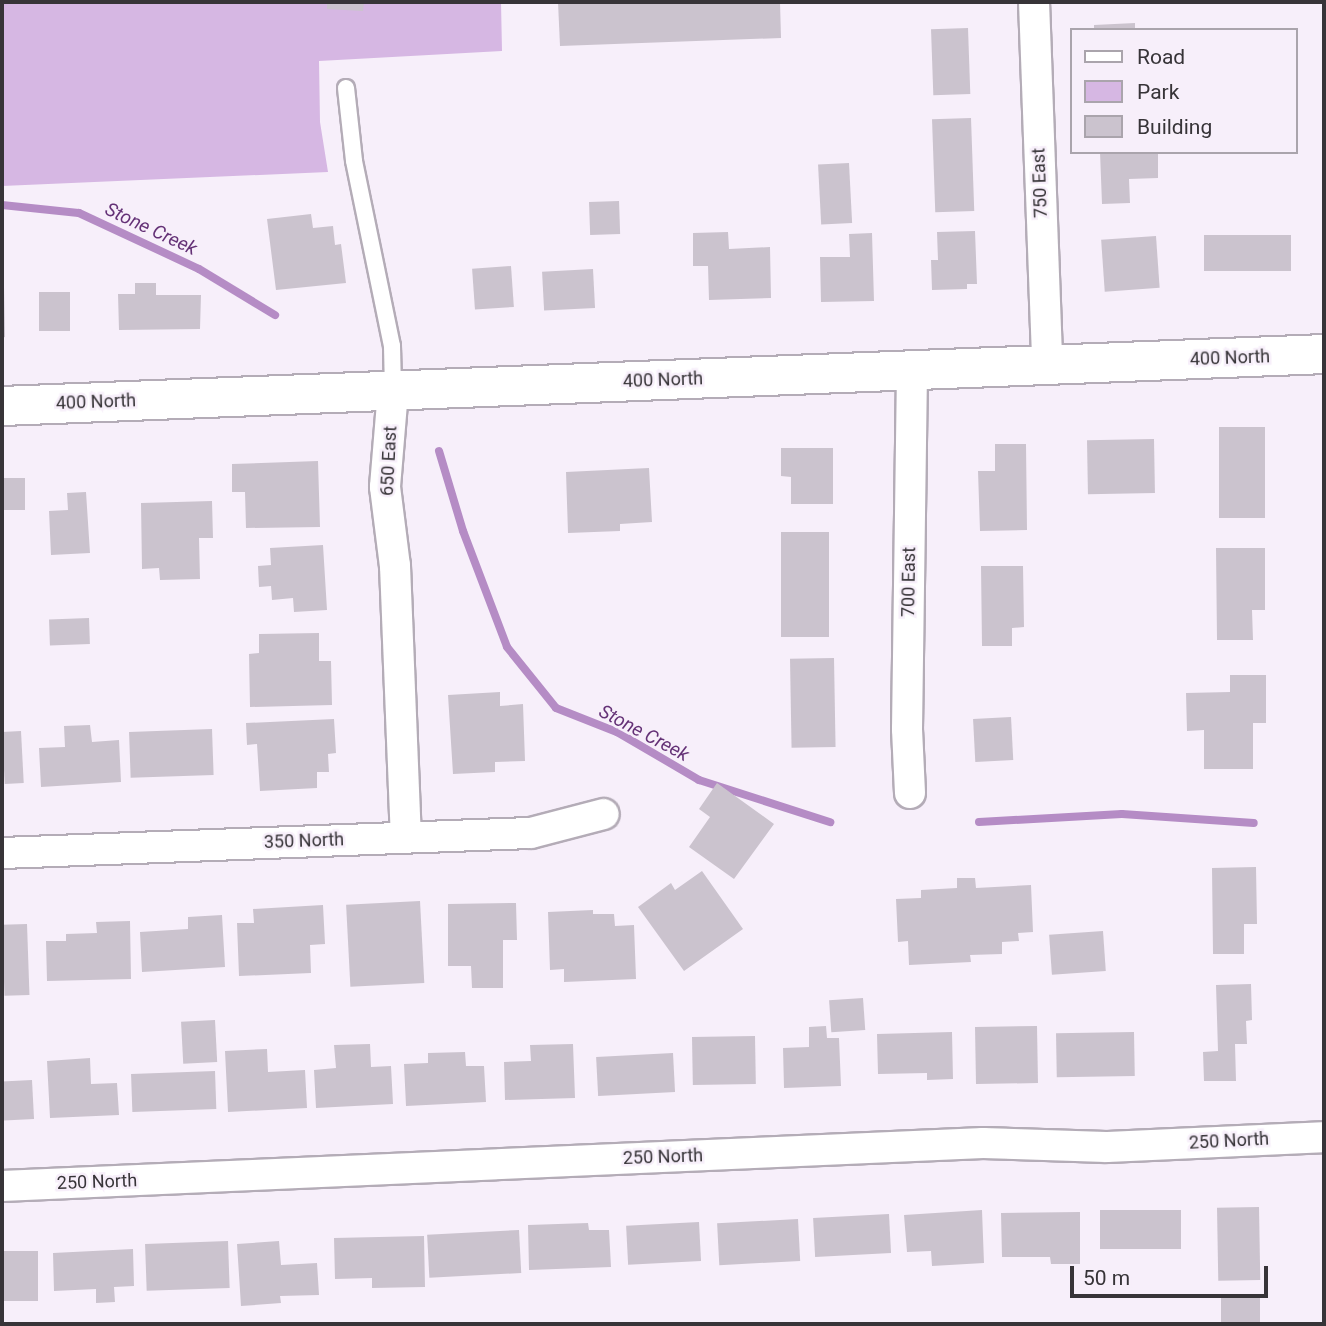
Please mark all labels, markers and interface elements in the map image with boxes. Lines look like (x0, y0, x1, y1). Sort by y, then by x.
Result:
legend (1070, 28, 1298, 154)
text: Road (1137, 45, 1185, 69)
text: Park (1137, 80, 1179, 104)
text: Building (1137, 115, 1212, 139)
street label: 750 East (1028, 148, 1052, 218)
water label: Stone Creek (101, 198, 201, 260)
street label: 400 North (1190, 346, 1270, 370)
street label: 400 North (623, 368, 703, 392)
street label: 400 North (56, 390, 136, 414)
street label: 650 East (376, 425, 402, 497)
street label: 700 East (898, 547, 920, 617)
water label: Stone Creek (595, 700, 693, 766)
street label: 350 North (264, 829, 344, 853)
street label: 250 North (1188, 1128, 1270, 1154)
street label: 250 North (623, 1145, 703, 1169)
street label: 250 North (57, 1170, 137, 1194)
scale bar (1074, 1252, 1272, 1296)
text: 50 m (1083, 1266, 1130, 1290)

